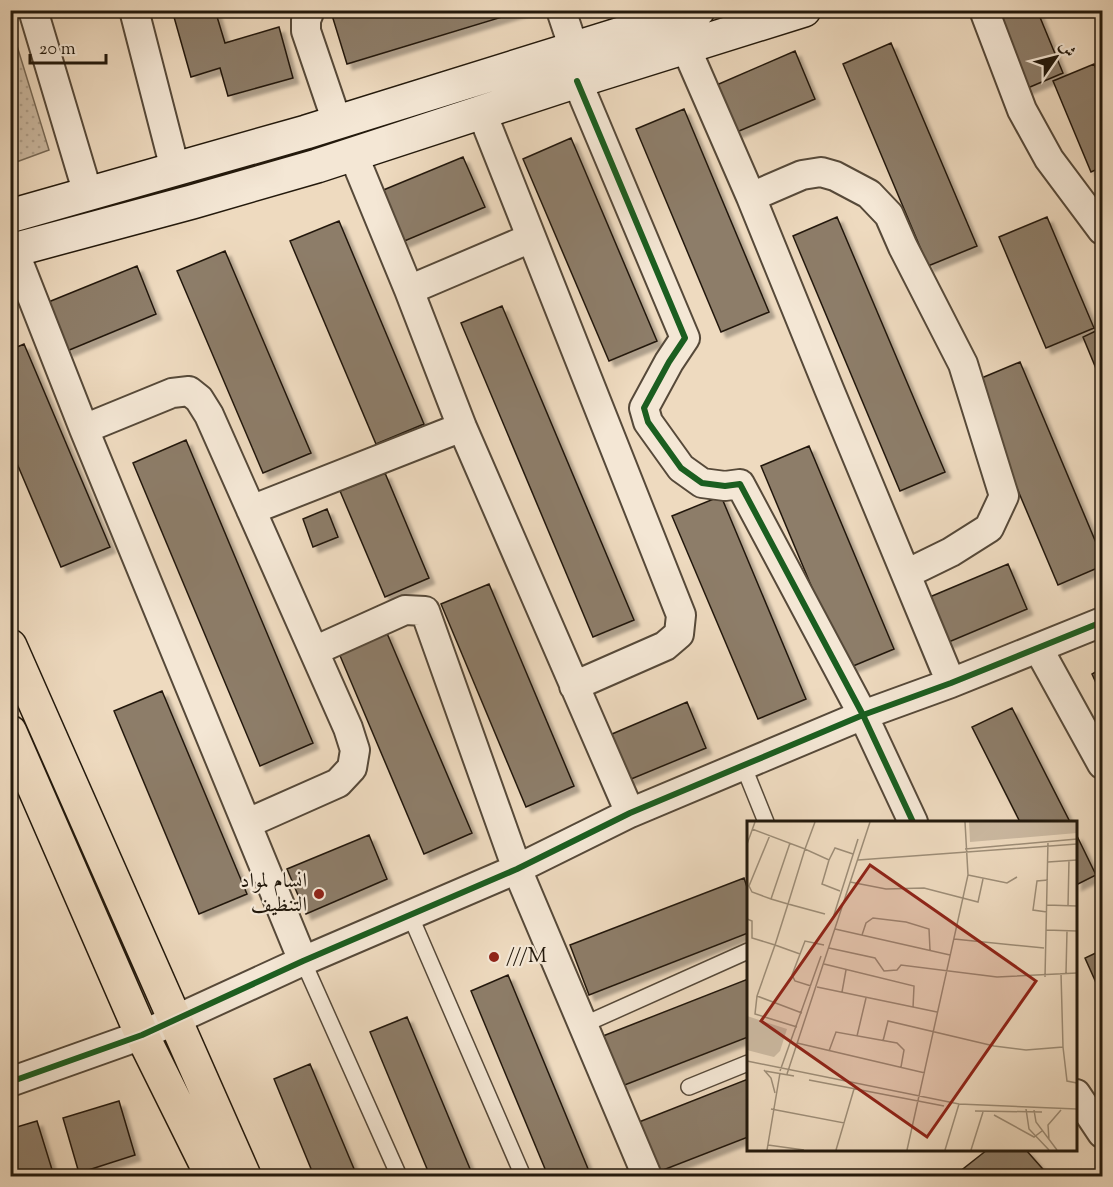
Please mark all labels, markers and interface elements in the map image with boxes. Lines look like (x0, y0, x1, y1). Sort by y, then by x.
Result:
scale bar (30, 27, 106, 65)
north arrow (1026, 27, 1086, 87)
text: 20 m (39, 37, 76, 63)
text: ش (1052, 37, 1080, 63)
inset map (747, 821, 1077, 1151)
place label: انسام لمواد التنظيف (240, 867, 307, 921)
marker: انسام لمواد التنظيف (312, 887, 326, 901)
place label: ///M (506, 942, 547, 972)
marker: ///M (487, 950, 501, 964)

